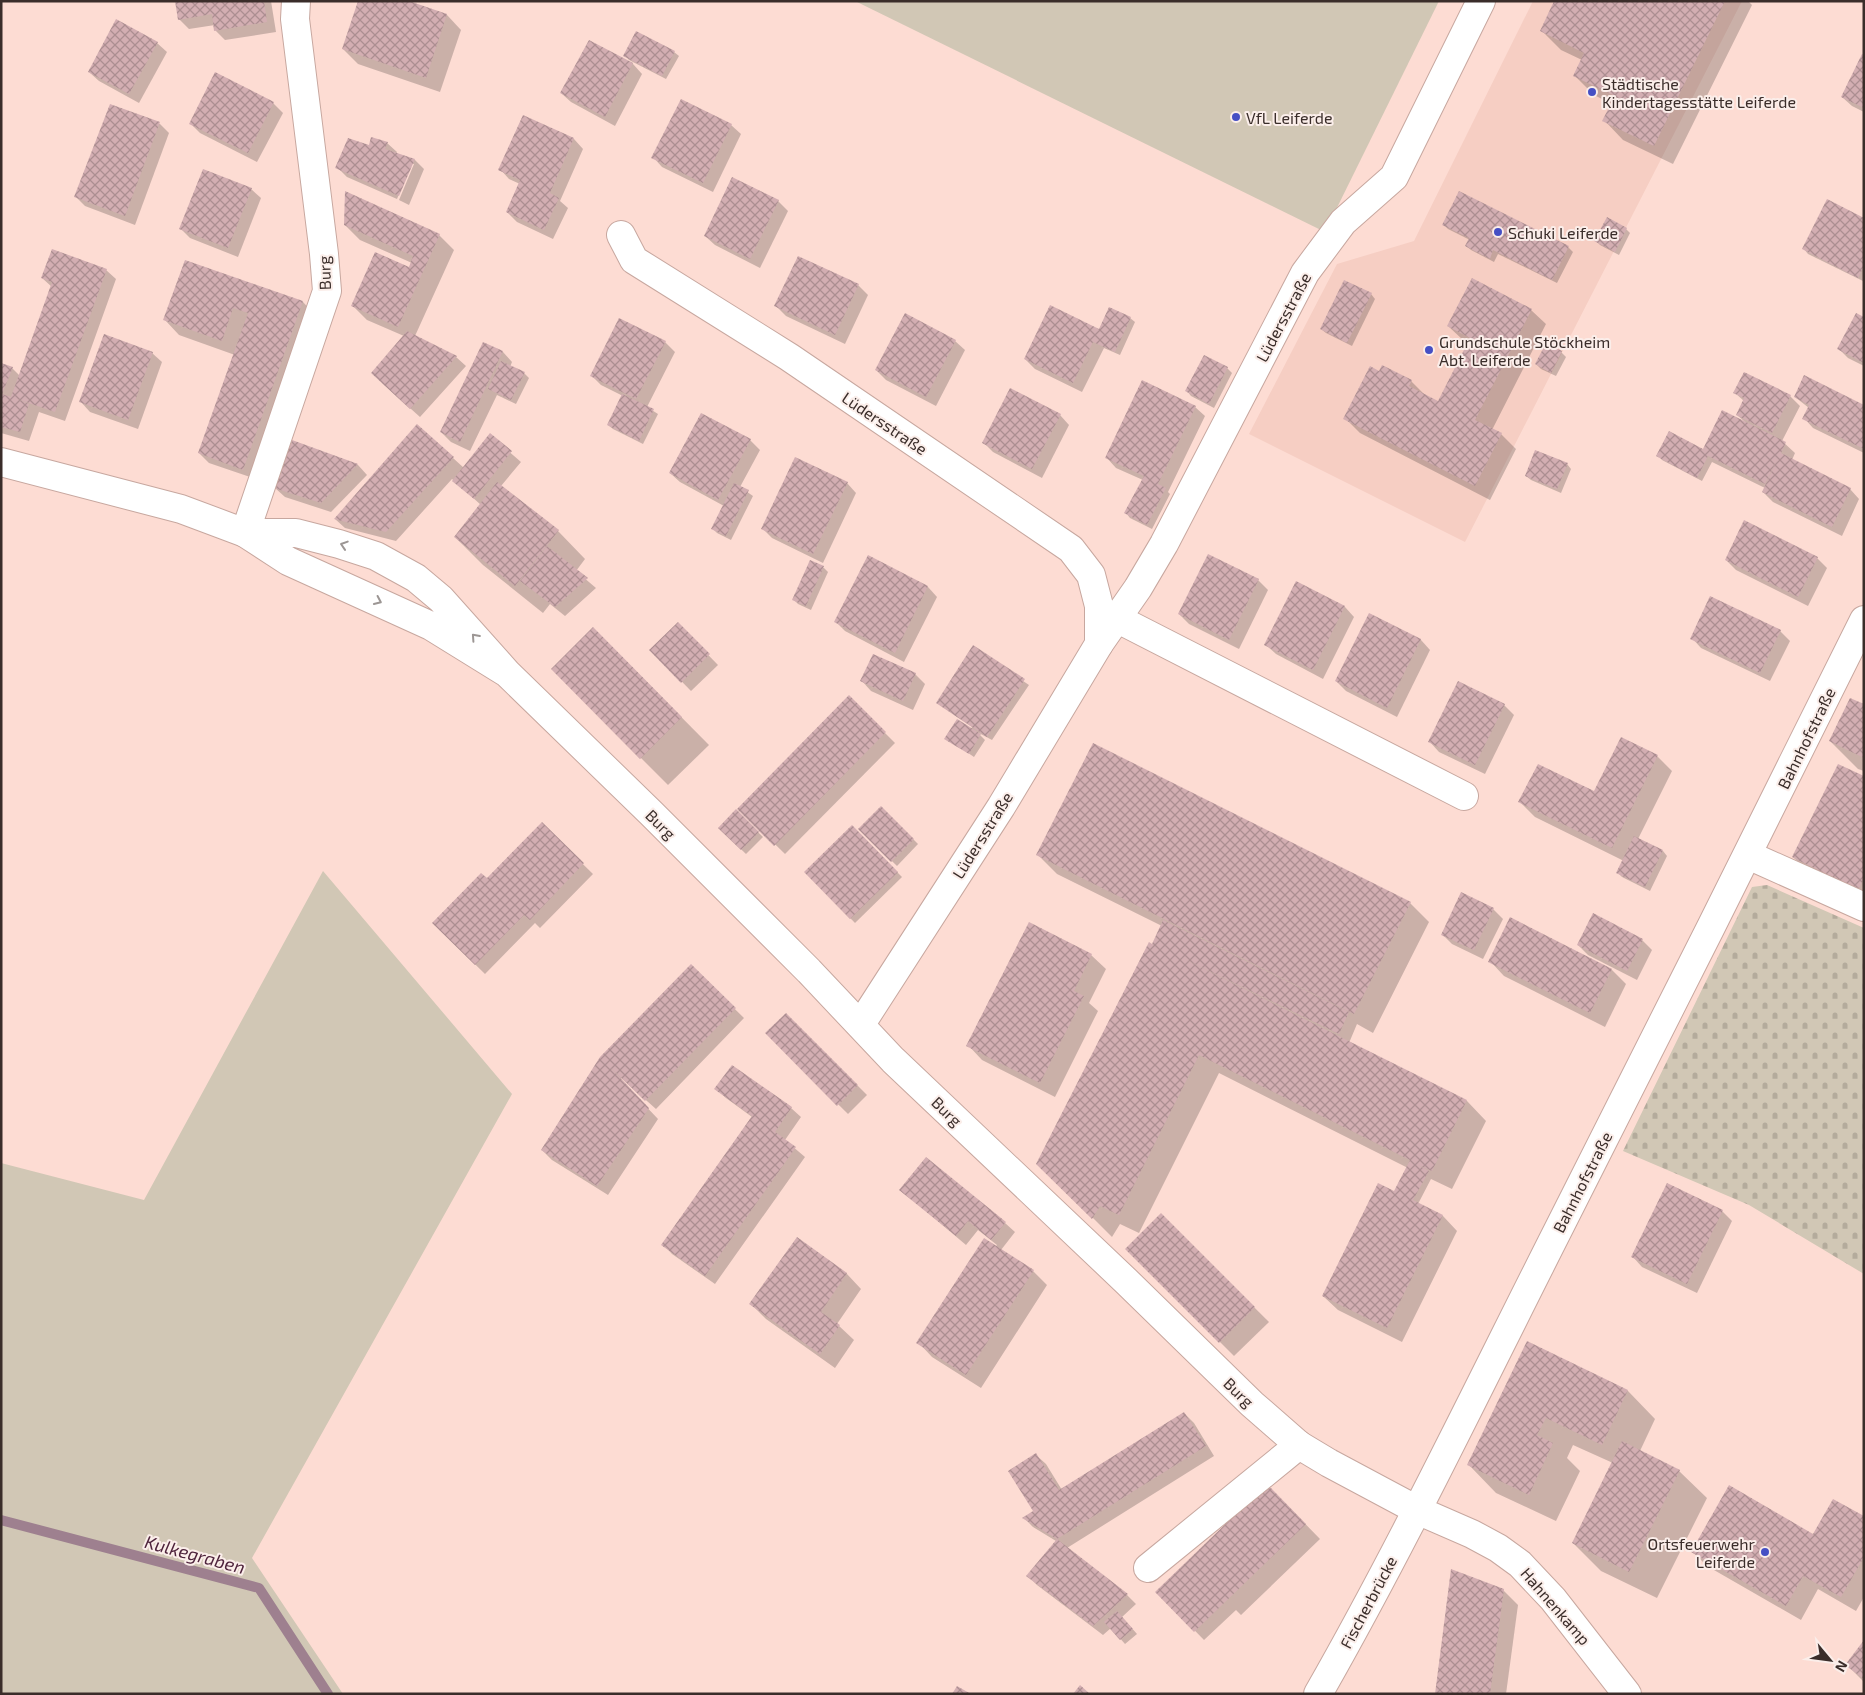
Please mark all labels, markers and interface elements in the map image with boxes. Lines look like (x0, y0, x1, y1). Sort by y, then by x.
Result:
place label: Städtische Kindertagesstätte Leiferde (1602, 74, 1796, 111)
marker: Städtische Kindertagesstätte Leiferde (1586, 86, 1598, 98)
place label: VfL Leiferde (1246, 108, 1333, 127)
marker: VfL Leiferde (1230, 111, 1242, 123)
place label: Schuki Leiferde (1508, 223, 1618, 242)
marker: Schuki Leiferde (1492, 226, 1504, 238)
street label: Burg (314, 255, 334, 290)
street label: Lüdersstraße (1251, 269, 1315, 365)
place label: Grundschule Stöckheim Abt. Leiferde (1439, 332, 1610, 369)
marker: Grundschule Stöckheim Abt. Leiferde (1423, 344, 1435, 356)
street label: Lüdersstraße (839, 388, 931, 458)
one-way arrow (340, 541, 349, 551)
one-way arrow (373, 594, 382, 605)
one-way arrow (471, 633, 480, 642)
street label: Bahnhofstraße (1773, 684, 1839, 792)
street label: Lüdersstraße (948, 788, 1016, 882)
street label: Burg (642, 805, 680, 843)
street label: Burg (928, 1092, 966, 1130)
street label: Bahnhofstraße (1548, 1128, 1616, 1236)
street label: Burg (1220, 1373, 1258, 1411)
water label: Kulkegraben (142, 1530, 248, 1578)
place label: Ortsfeuerwehr Leiferde (1648, 1534, 1756, 1571)
marker: Ortsfeuerwehr Leiferde (1759, 1546, 1771, 1558)
street label: Fischerbrücke (1336, 1553, 1400, 1651)
street label: Hahnenkamp (1517, 1563, 1595, 1649)
north arrow (1805, 1635, 1855, 1685)
text: N (1832, 1658, 1852, 1675)

